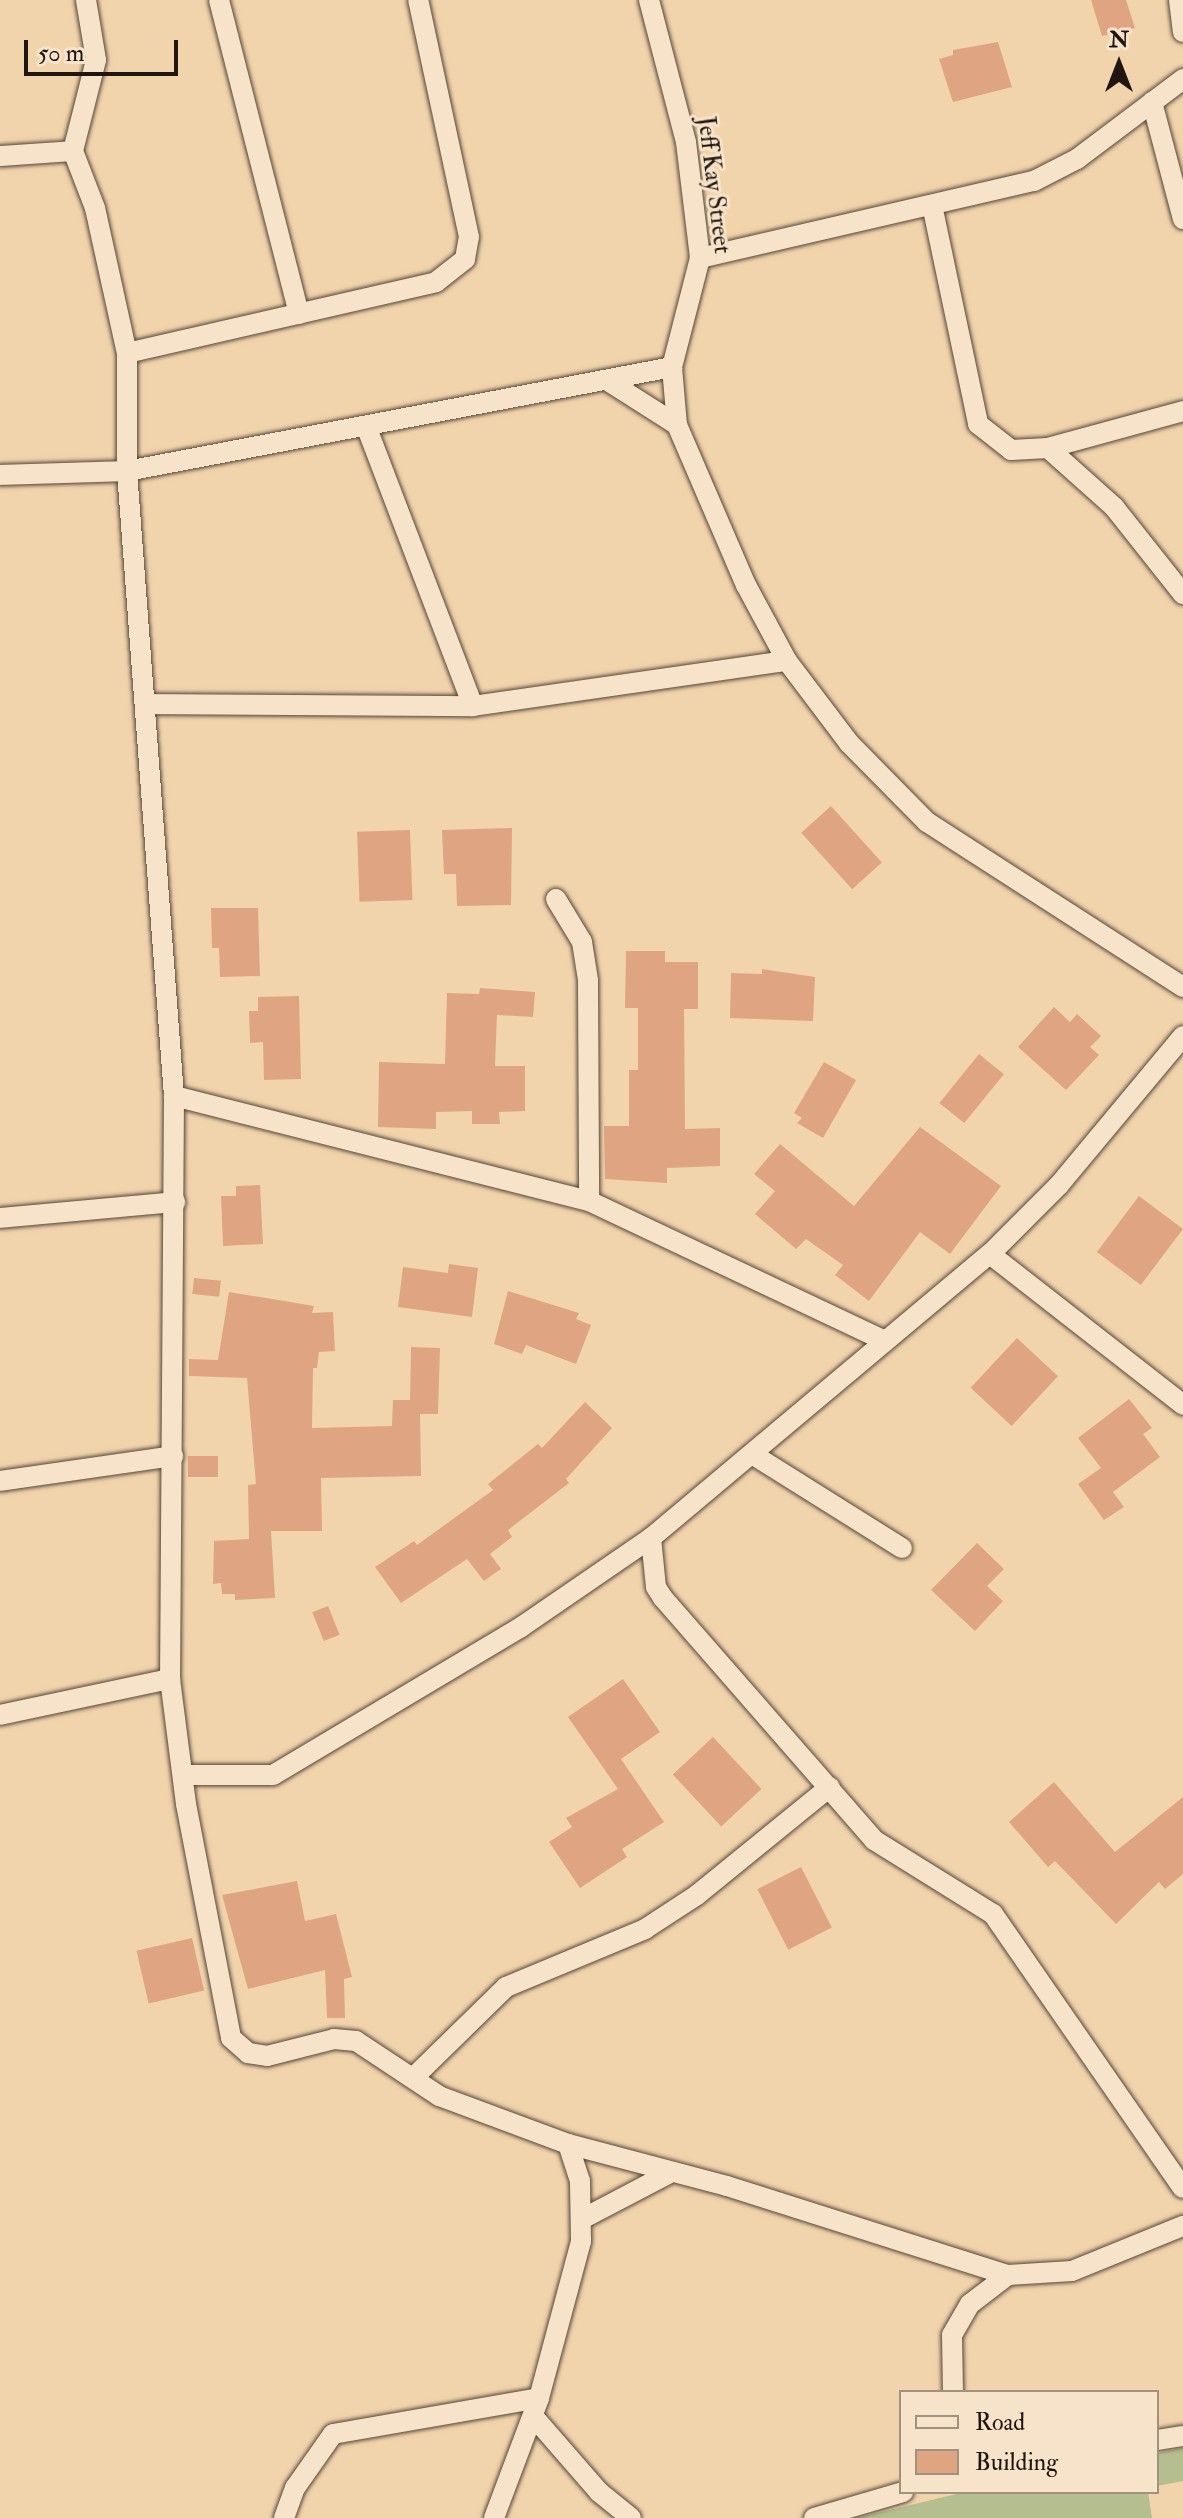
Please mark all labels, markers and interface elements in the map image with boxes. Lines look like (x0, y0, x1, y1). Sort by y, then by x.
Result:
scale bar (28, 24, 182, 74)
north arrow (1079, 24, 1159, 104)
text: N (1109, 26, 1129, 54)
text: 50 m (38, 38, 84, 69)
street label: Jeff Kay Street (691, 115, 737, 255)
legend (899, 2390, 1159, 2494)
text: Road (975, 2407, 1025, 2438)
text: Building (975, 2447, 1058, 2478)

